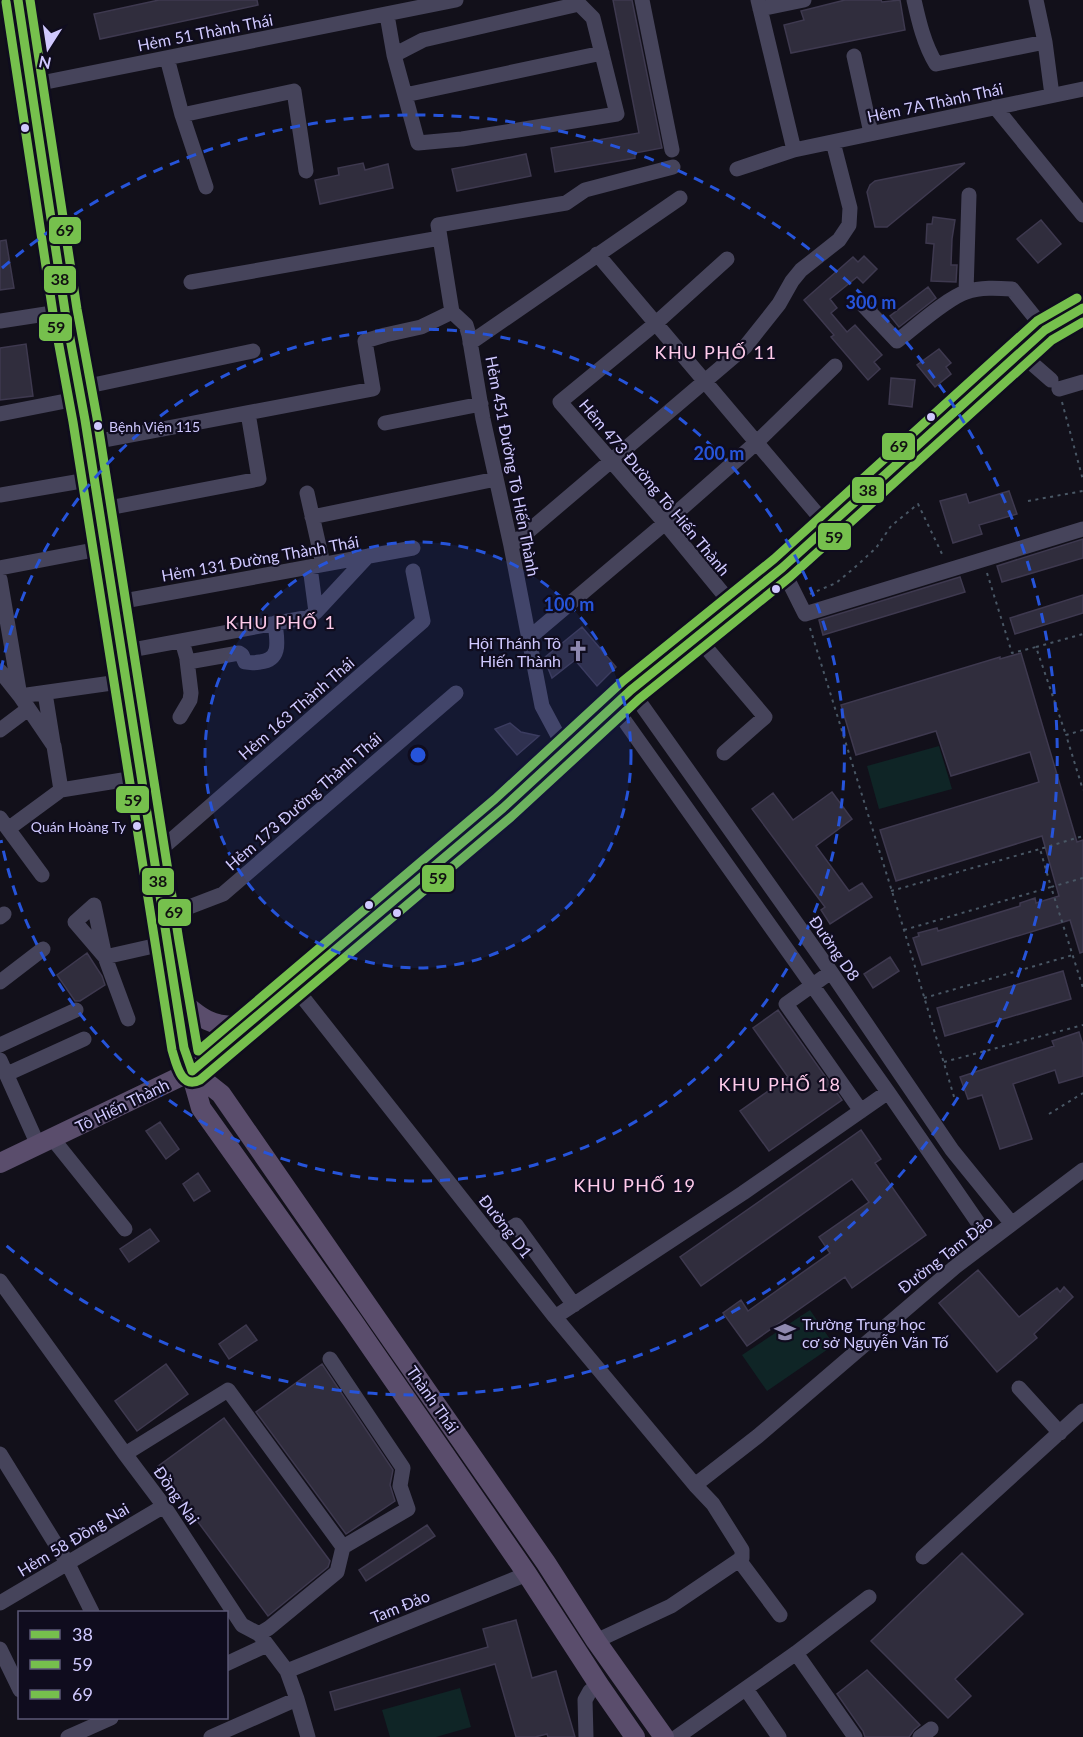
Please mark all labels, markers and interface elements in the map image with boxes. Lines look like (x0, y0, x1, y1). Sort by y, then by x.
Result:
street label: Hẻm 51 Thành Thái (136, 10, 274, 54)
north arrow (18, 18, 78, 78)
text: N (37, 53, 53, 74)
street label: Hẻm 7A Thành Thái (865, 78, 1005, 126)
unlabelled marker (19, 122, 31, 134)
line badge: 69 (48, 216, 82, 245)
text: 69 (56, 220, 74, 239)
line badge: 38 (43, 265, 77, 294)
text: 38 (51, 269, 69, 288)
text: 300 m (846, 291, 896, 313)
line badge: 59 (38, 313, 73, 342)
text: 59 (47, 317, 65, 336)
district label: KHU PHỐ 11 (655, 341, 777, 363)
street label: Hẻm 451 Đường Tô Hiến Thành (482, 354, 544, 578)
street label: Hẻm 473 Đường Tô Hiến Thành (576, 395, 734, 579)
unlabelled marker (925, 411, 937, 423)
place label: Bệnh Viện 115 (109, 418, 200, 435)
marker: Bệnh Viện 115 (92, 420, 104, 432)
line badge: 69 (881, 432, 916, 461)
text: 69 (890, 436, 908, 455)
text: 200 m (694, 442, 744, 464)
line badge: 38 (851, 476, 885, 504)
text: 38 (859, 480, 877, 499)
line badge: 59 (817, 522, 852, 551)
text: 59 (825, 527, 843, 546)
street label: Hẻm 131 Đường Thành Thái (160, 531, 360, 585)
unlabelled marker (770, 583, 782, 595)
text: 100 m (544, 593, 594, 615)
district label: KHU PHỐ 1 (225, 611, 337, 633)
place label: Hội Thánh Tô Hiến Thành (468, 633, 561, 670)
church icon: Hội Thánh Tô Hiến Thành (566, 639, 590, 663)
street label: Hẻm 163 Thành Thái (234, 653, 358, 763)
street label: Hẻm 173 Đường Thành Thái (221, 728, 385, 874)
centre of rings (408, 745, 428, 765)
line badge: 59 (115, 785, 150, 814)
text: 59 (124, 790, 142, 809)
place label: Quán Hoàng Ty (31, 818, 127, 835)
marker: Quán Hoàng Ty (131, 820, 143, 832)
line badge: 59 (421, 864, 455, 893)
line badge: 38 (141, 867, 175, 896)
text: 59 (429, 868, 447, 887)
text: 38 (149, 871, 167, 890)
line badge: 69 (157, 898, 192, 927)
unlabelled marker (363, 899, 375, 911)
text: 69 (165, 902, 183, 921)
unlabelled marker (391, 907, 403, 919)
street label: Đường D8 (806, 912, 864, 984)
district label: KHU PHỐ 18 (719, 1073, 841, 1095)
street label: Tô Hiến Thành (72, 1074, 172, 1136)
district label: KHU PHỐ 19 (574, 1174, 696, 1196)
street label: Đường D1 (475, 1191, 537, 1261)
street label: Đường Tam Đảo (894, 1211, 996, 1297)
place label: Trường Trung học cơ sở Nguyễn Văn Tố (802, 1314, 949, 1351)
school or university icon: Trường Trung học cơ sở Nguyễn Văn Tố (773, 1320, 797, 1344)
street label: Thành Thái (403, 1362, 463, 1436)
street label: Đồng Nai (150, 1462, 204, 1528)
street label: Hẻm 58 Đồng Nai (14, 1498, 132, 1580)
street label: Tam Đảo (368, 1586, 432, 1626)
legend (18, 1611, 228, 1719)
text: 38 (72, 1623, 93, 1645)
text: 59 (72, 1653, 93, 1675)
text: 69 (72, 1683, 93, 1705)

